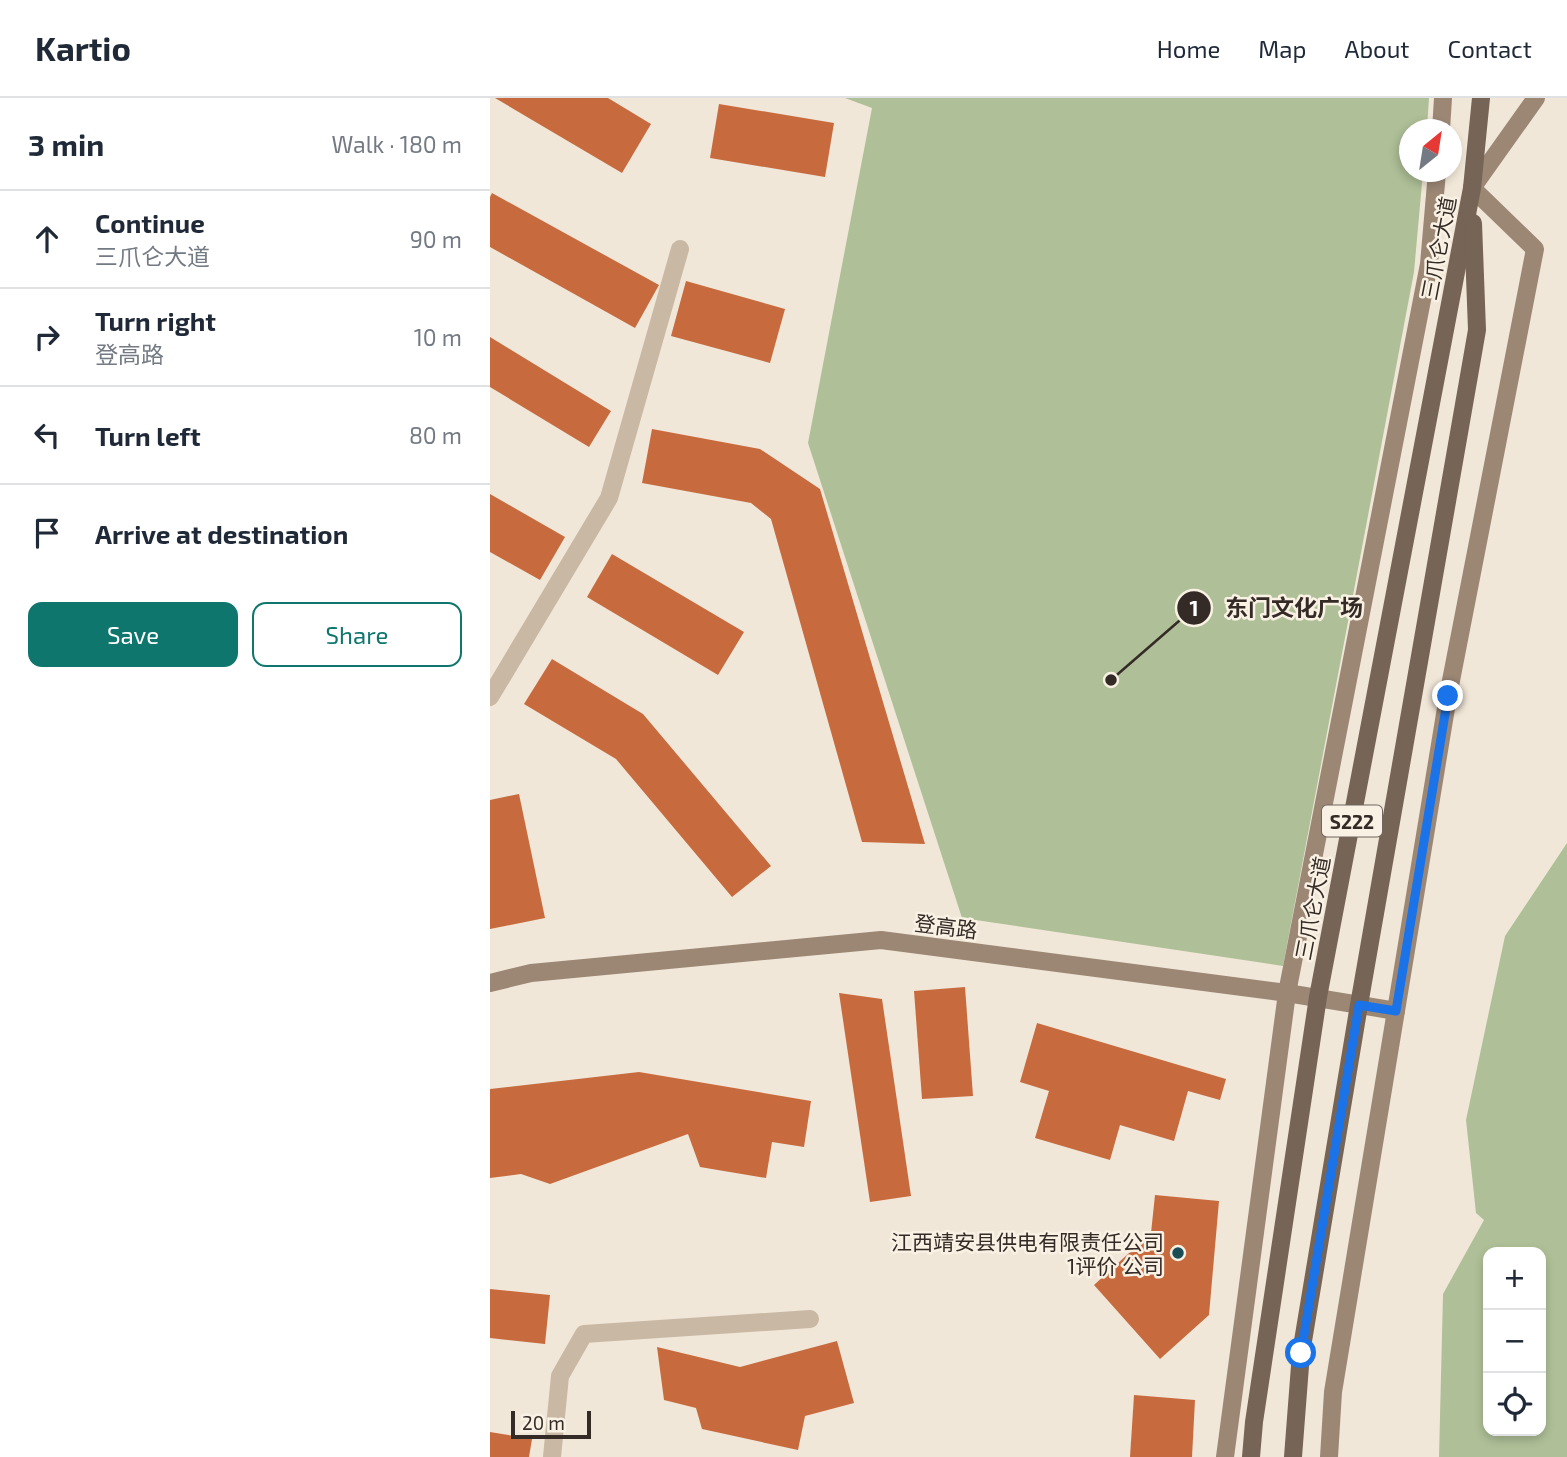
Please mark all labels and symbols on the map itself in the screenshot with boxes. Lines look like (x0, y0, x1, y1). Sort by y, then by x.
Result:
north arrow (1399, 119, 1462, 182)
street label: 三爪仑大道 (1416, 194, 1460, 302)
callout: 东门文化广场 (1176, 586, 1377, 630)
text: 东门文化广场 (1225, 593, 1363, 621)
text: 1 (1189, 595, 1199, 620)
route end (1432, 680, 1463, 711)
road number: S222 (1322, 806, 1382, 836)
street label: 三爪仑大道 (1290, 854, 1334, 962)
street label: 登高路 (913, 910, 979, 942)
place label: 江西靖安县供电有限责任公司 1评价 公司 (891, 1229, 1164, 1278)
marker: 江西靖安县供电有限责任公司 1评价 公司 (1170, 1245, 1186, 1261)
route start (1285, 1337, 1316, 1368)
scale bar (511, 1408, 592, 1440)

